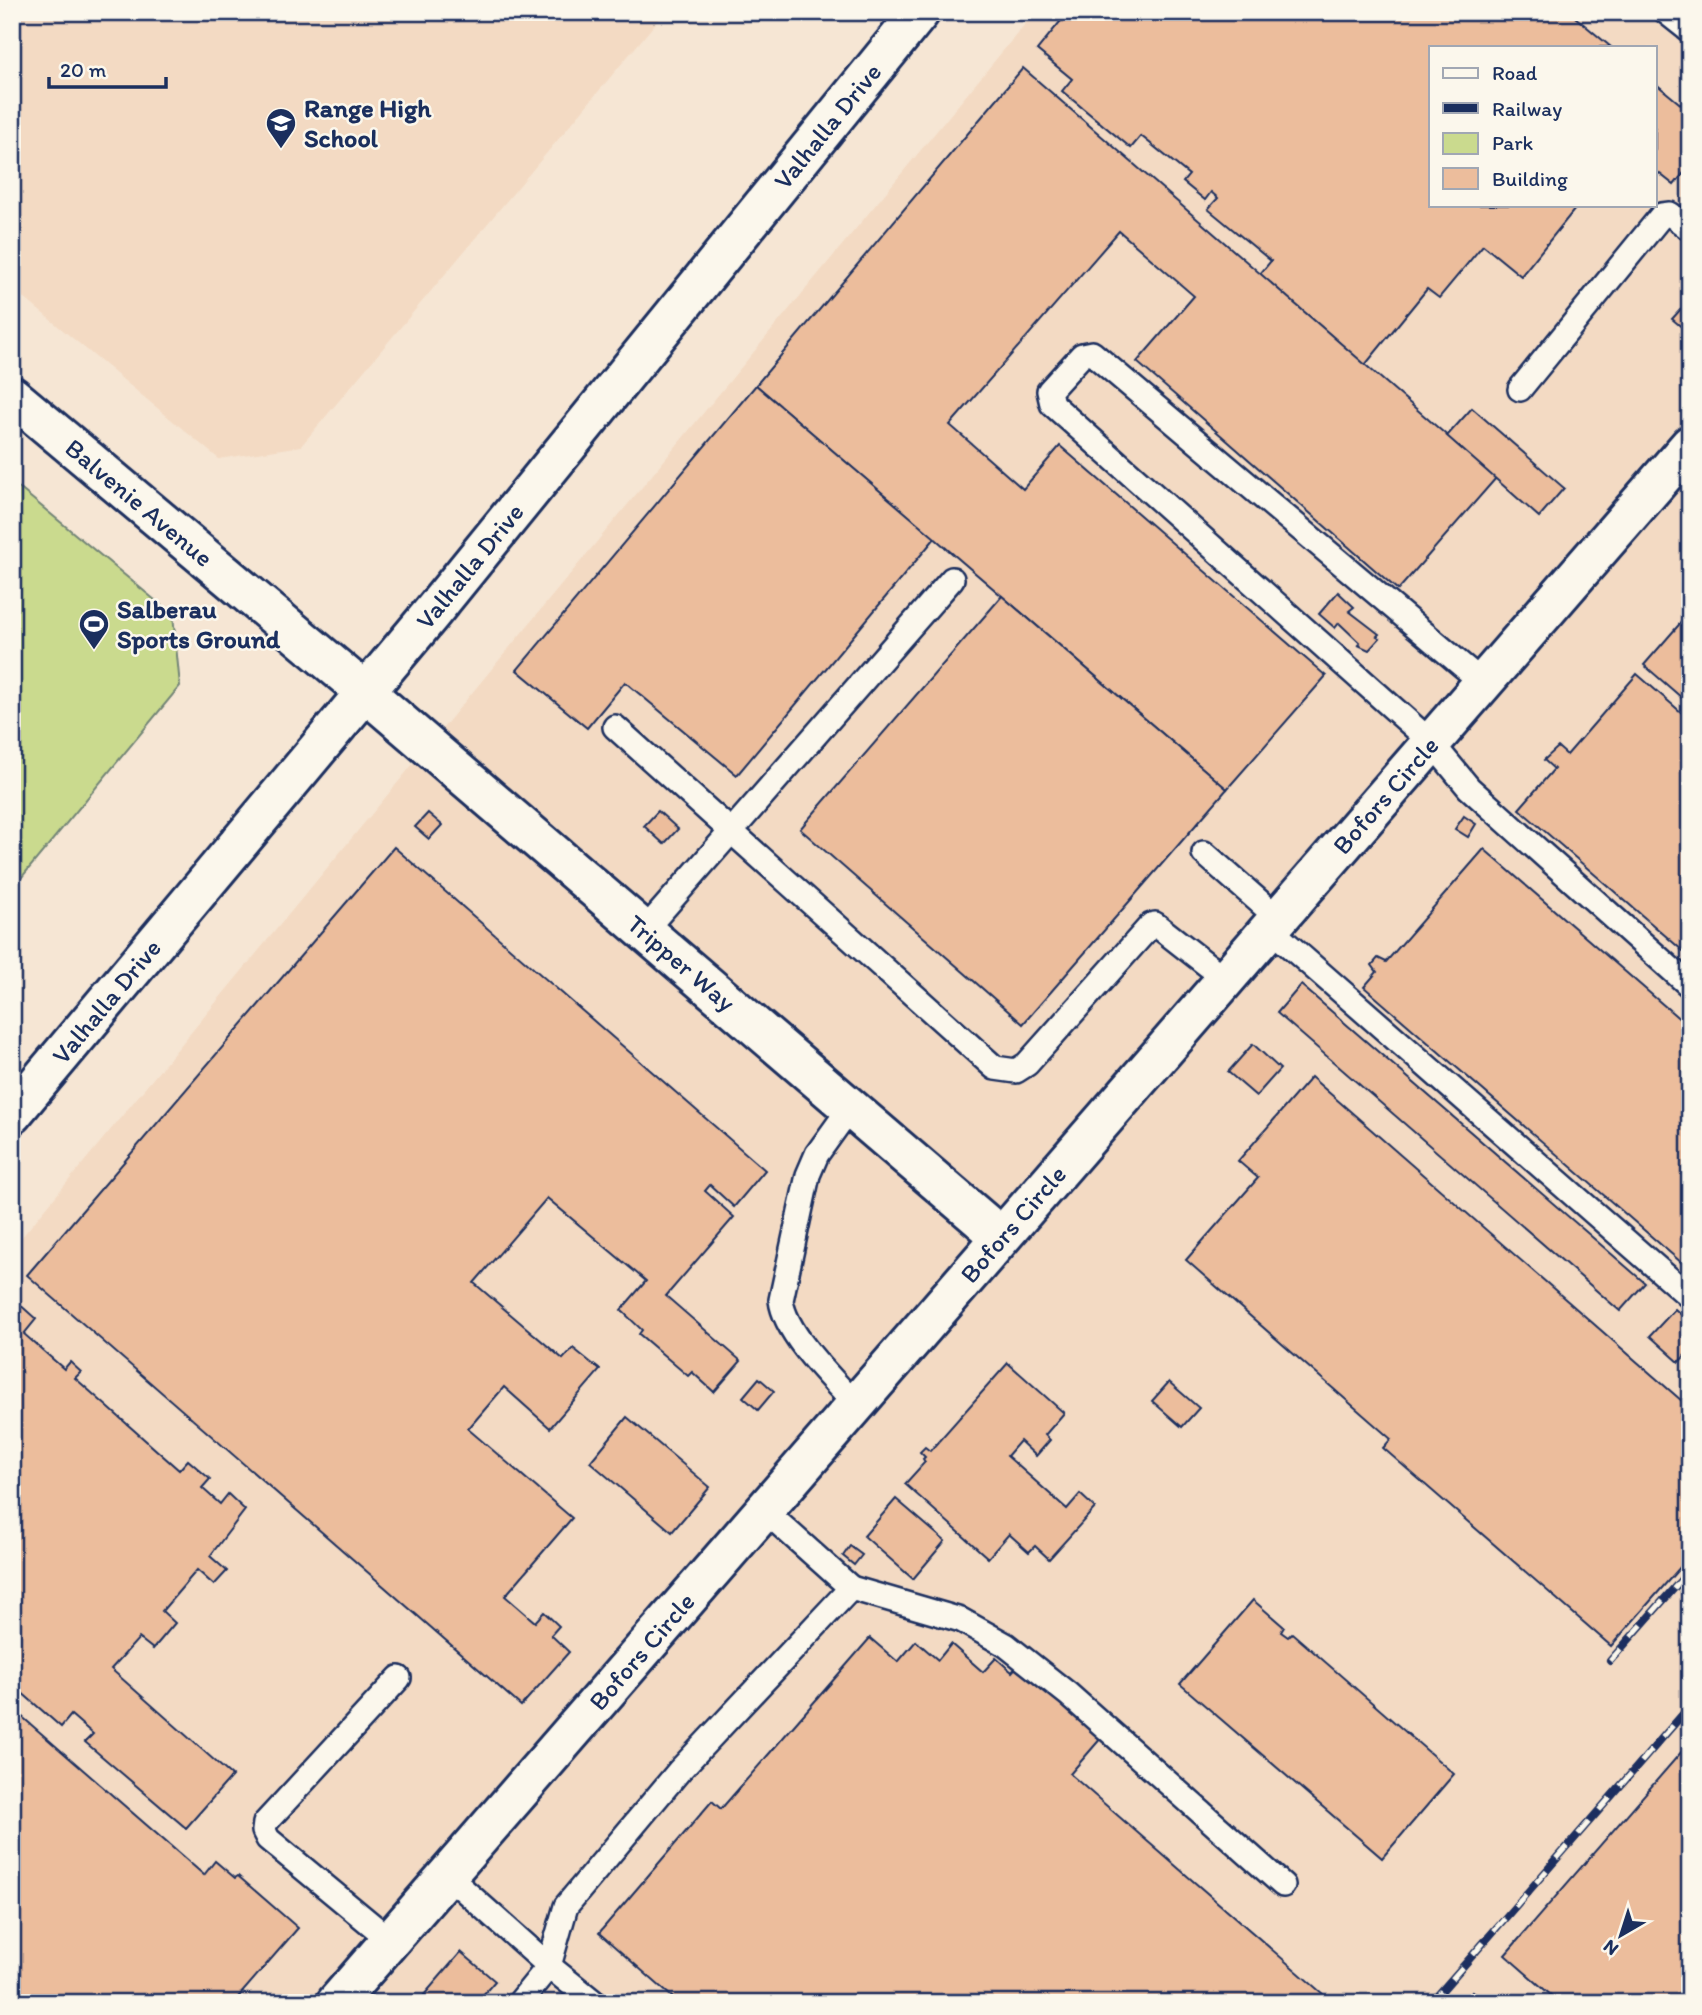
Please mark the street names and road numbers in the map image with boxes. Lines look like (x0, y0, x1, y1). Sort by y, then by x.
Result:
street label: Valhalla Drive (767, 56, 888, 196)
street label: Balvenie Avenue (59, 432, 220, 574)
street label: Valhalla Drive (409, 496, 531, 636)
street label: Bofors Circle (1326, 730, 1445, 861)
street label: Tripper Way (621, 908, 742, 1018)
street label: Valhalla Drive (45, 932, 168, 1070)
street label: Bofors Circle (953, 1159, 1073, 1290)
street label: Bofors Circle (582, 1586, 702, 1717)

